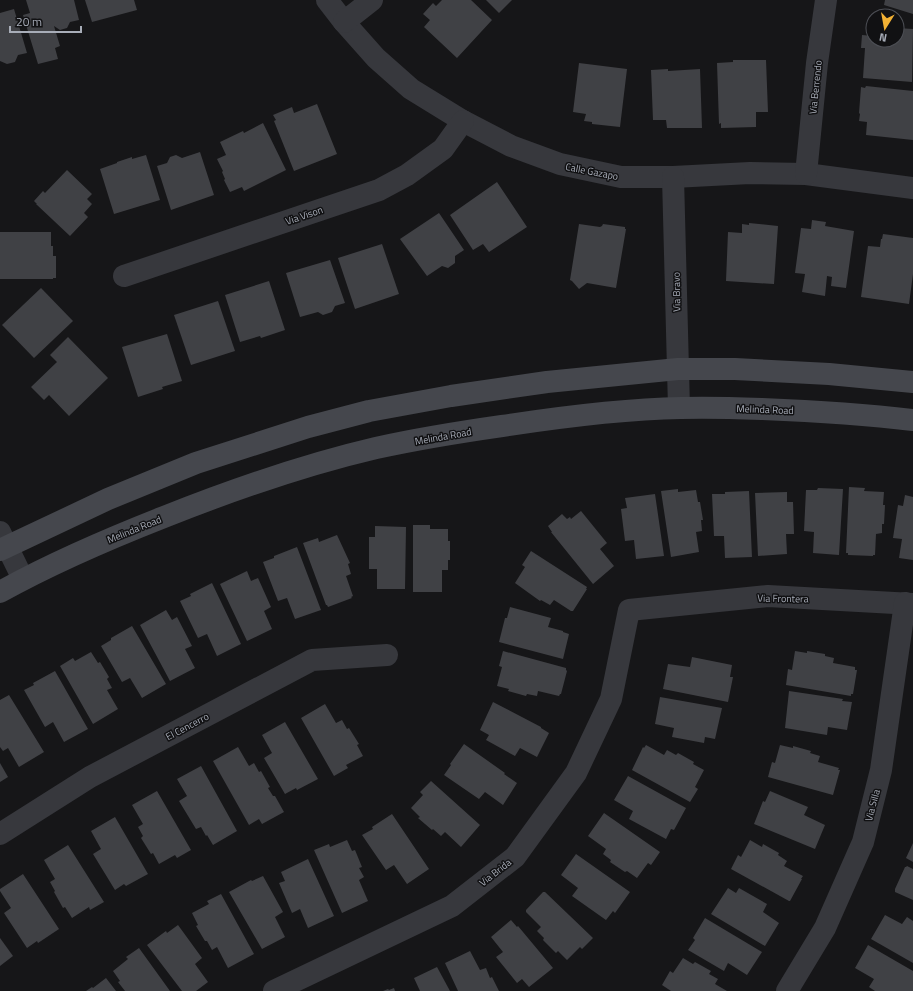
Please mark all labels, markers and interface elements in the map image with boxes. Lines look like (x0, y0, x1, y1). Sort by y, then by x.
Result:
scale bar (10, 8, 81, 34)
north arrow (865, 8, 905, 48)
text: 20 m (16, 12, 42, 31)
text: N (878, 29, 888, 46)
street label: Via Berrendo (805, 59, 826, 115)
street label: Calle Gazapo (564, 159, 620, 184)
street label: Via Vison (284, 202, 325, 229)
street label: Via Bravo (669, 272, 684, 312)
street label: Melinda Road (736, 401, 794, 418)
street label: Melinda Road (414, 424, 473, 449)
street label: Melinda Road (105, 512, 164, 547)
street label: Via Frontera (757, 591, 809, 606)
street label: El Cencerro (163, 709, 212, 744)
street label: Via Silla (861, 788, 884, 823)
street label: Via Brida (476, 855, 515, 890)

